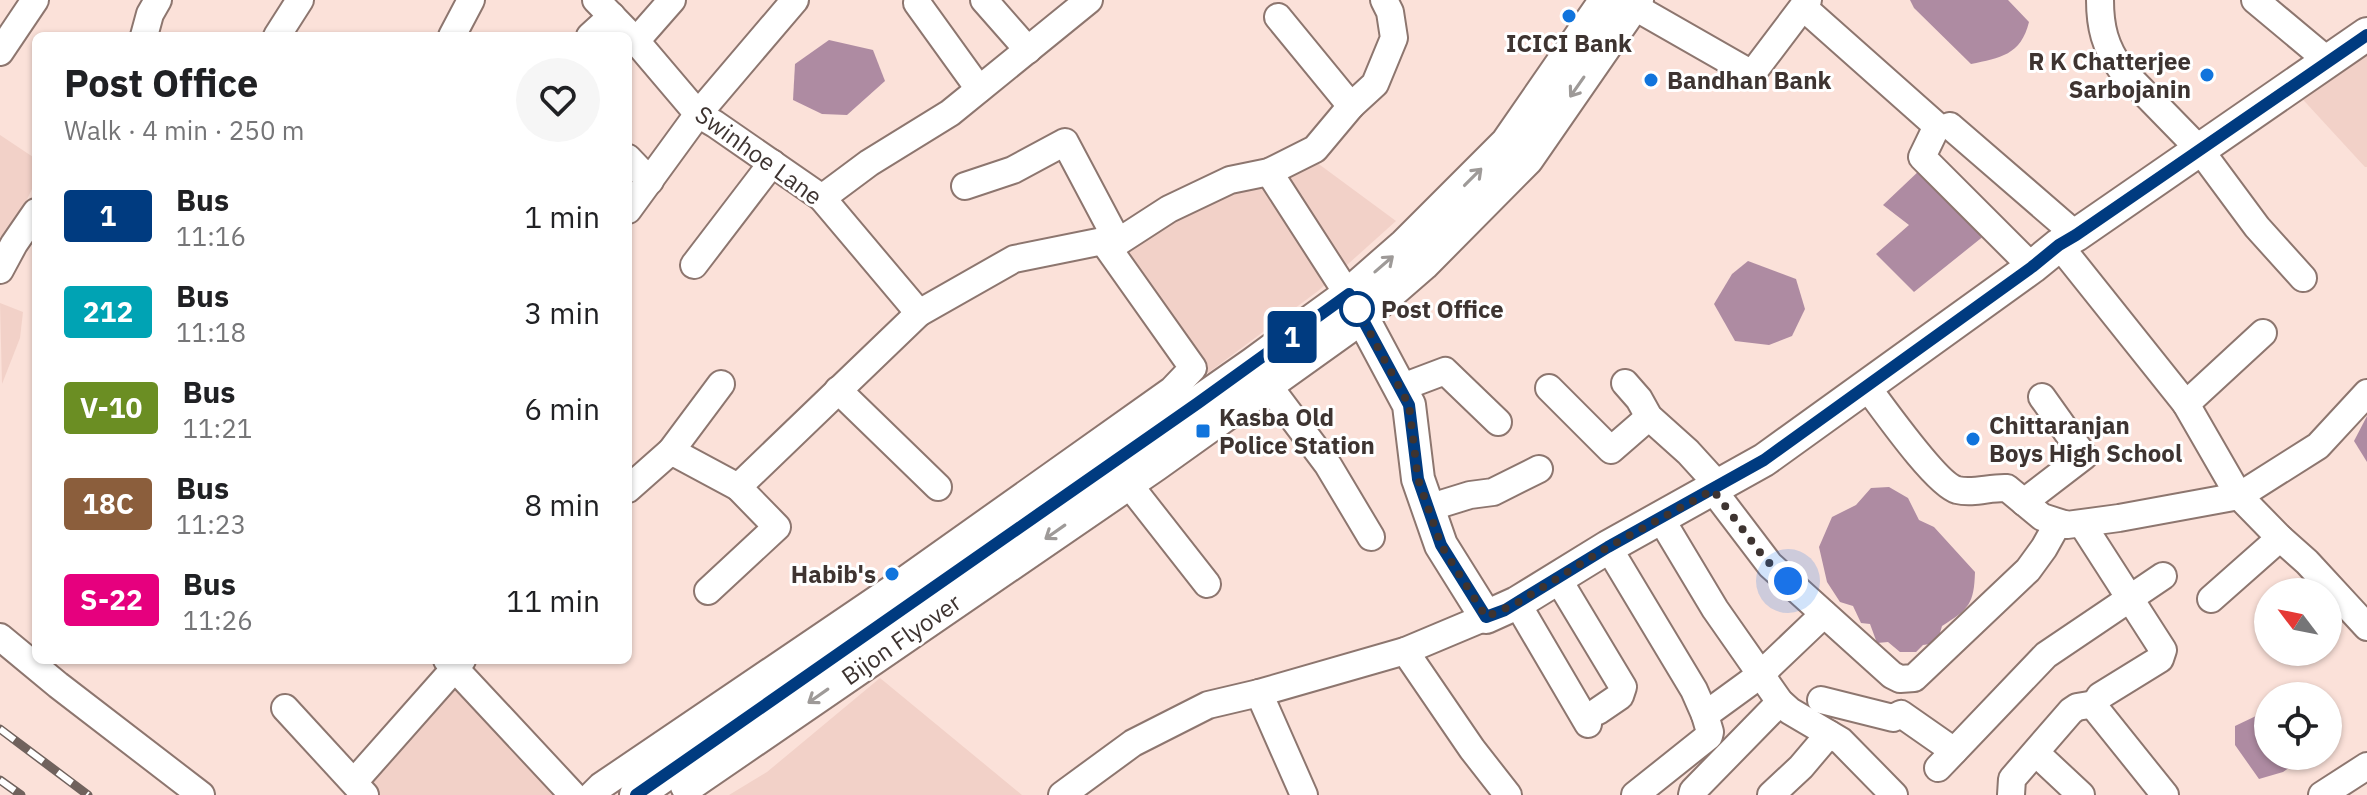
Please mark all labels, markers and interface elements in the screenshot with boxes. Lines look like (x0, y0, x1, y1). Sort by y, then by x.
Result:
marker: ICICI Bank (1560, 7, 1578, 25)
place label: ICICI Bank (1506, 27, 1632, 59)
place label: R K Chatterjee Sarbojanin (2028, 45, 2191, 105)
text: Post Office (64, 58, 258, 107)
button: heart (516, 58, 600, 142)
place label: Bandhan Bank (1667, 64, 1831, 96)
marker: R K Chatterjee Sarbojanin (2198, 66, 2216, 84)
marker: Bandhan Bank (1642, 71, 1660, 89)
one-way arrow (1569, 75, 1585, 97)
street label: Swinhoe Lane (689, 98, 829, 212)
text: Walk · 4 min · 250 m (64, 113, 304, 147)
one-way arrow (1463, 168, 1482, 187)
text: Bus (176, 180, 229, 219)
text: 1 (100, 197, 116, 234)
text: 1 min (524, 197, 600, 236)
text: 11:16 (176, 219, 246, 253)
one-way arrow (1373, 255, 1394, 273)
text: Bus (176, 276, 229, 315)
marker: Post Office (1340, 292, 1374, 326)
text: 212 (83, 293, 133, 330)
text: 3 min (524, 293, 600, 332)
place label: Post Office (1381, 293, 1504, 325)
line badge: 1 (1266, 311, 1318, 363)
text: 11:18 (176, 315, 246, 349)
text: 1 (1284, 318, 1300, 355)
text: Bus (182, 372, 235, 411)
text: V-10 (80, 389, 142, 426)
text: 6 min (524, 389, 600, 428)
place label: Kasba Old Police Station (1219, 401, 1375, 461)
place label: Chittaranjan Boys High School (1989, 409, 2182, 469)
text: 11:21 (182, 411, 252, 445)
marker: Kasba Old Police Station (1194, 422, 1212, 440)
marker: Chittaranjan Boys High School (1964, 430, 1982, 448)
text: Bus (176, 468, 229, 507)
text: 18C (82, 485, 134, 522)
text: 8 min (524, 485, 600, 524)
text: 11:23 (176, 507, 246, 541)
one-way arrow (1044, 524, 1066, 540)
place label: Habib's (791, 558, 876, 590)
your location (1768, 561, 1808, 601)
text: Bus (183, 564, 236, 603)
marker: Habib's (883, 565, 901, 583)
north arrow (2254, 578, 2342, 666)
map controls (2254, 578, 2342, 770)
text: S-22 (80, 581, 143, 618)
text: 11 min (506, 581, 600, 620)
street label: Bijon Flyover (835, 586, 967, 692)
text: 11:26 (183, 603, 253, 637)
button: locate (2254, 682, 2342, 770)
one-way arrow (808, 688, 830, 704)

